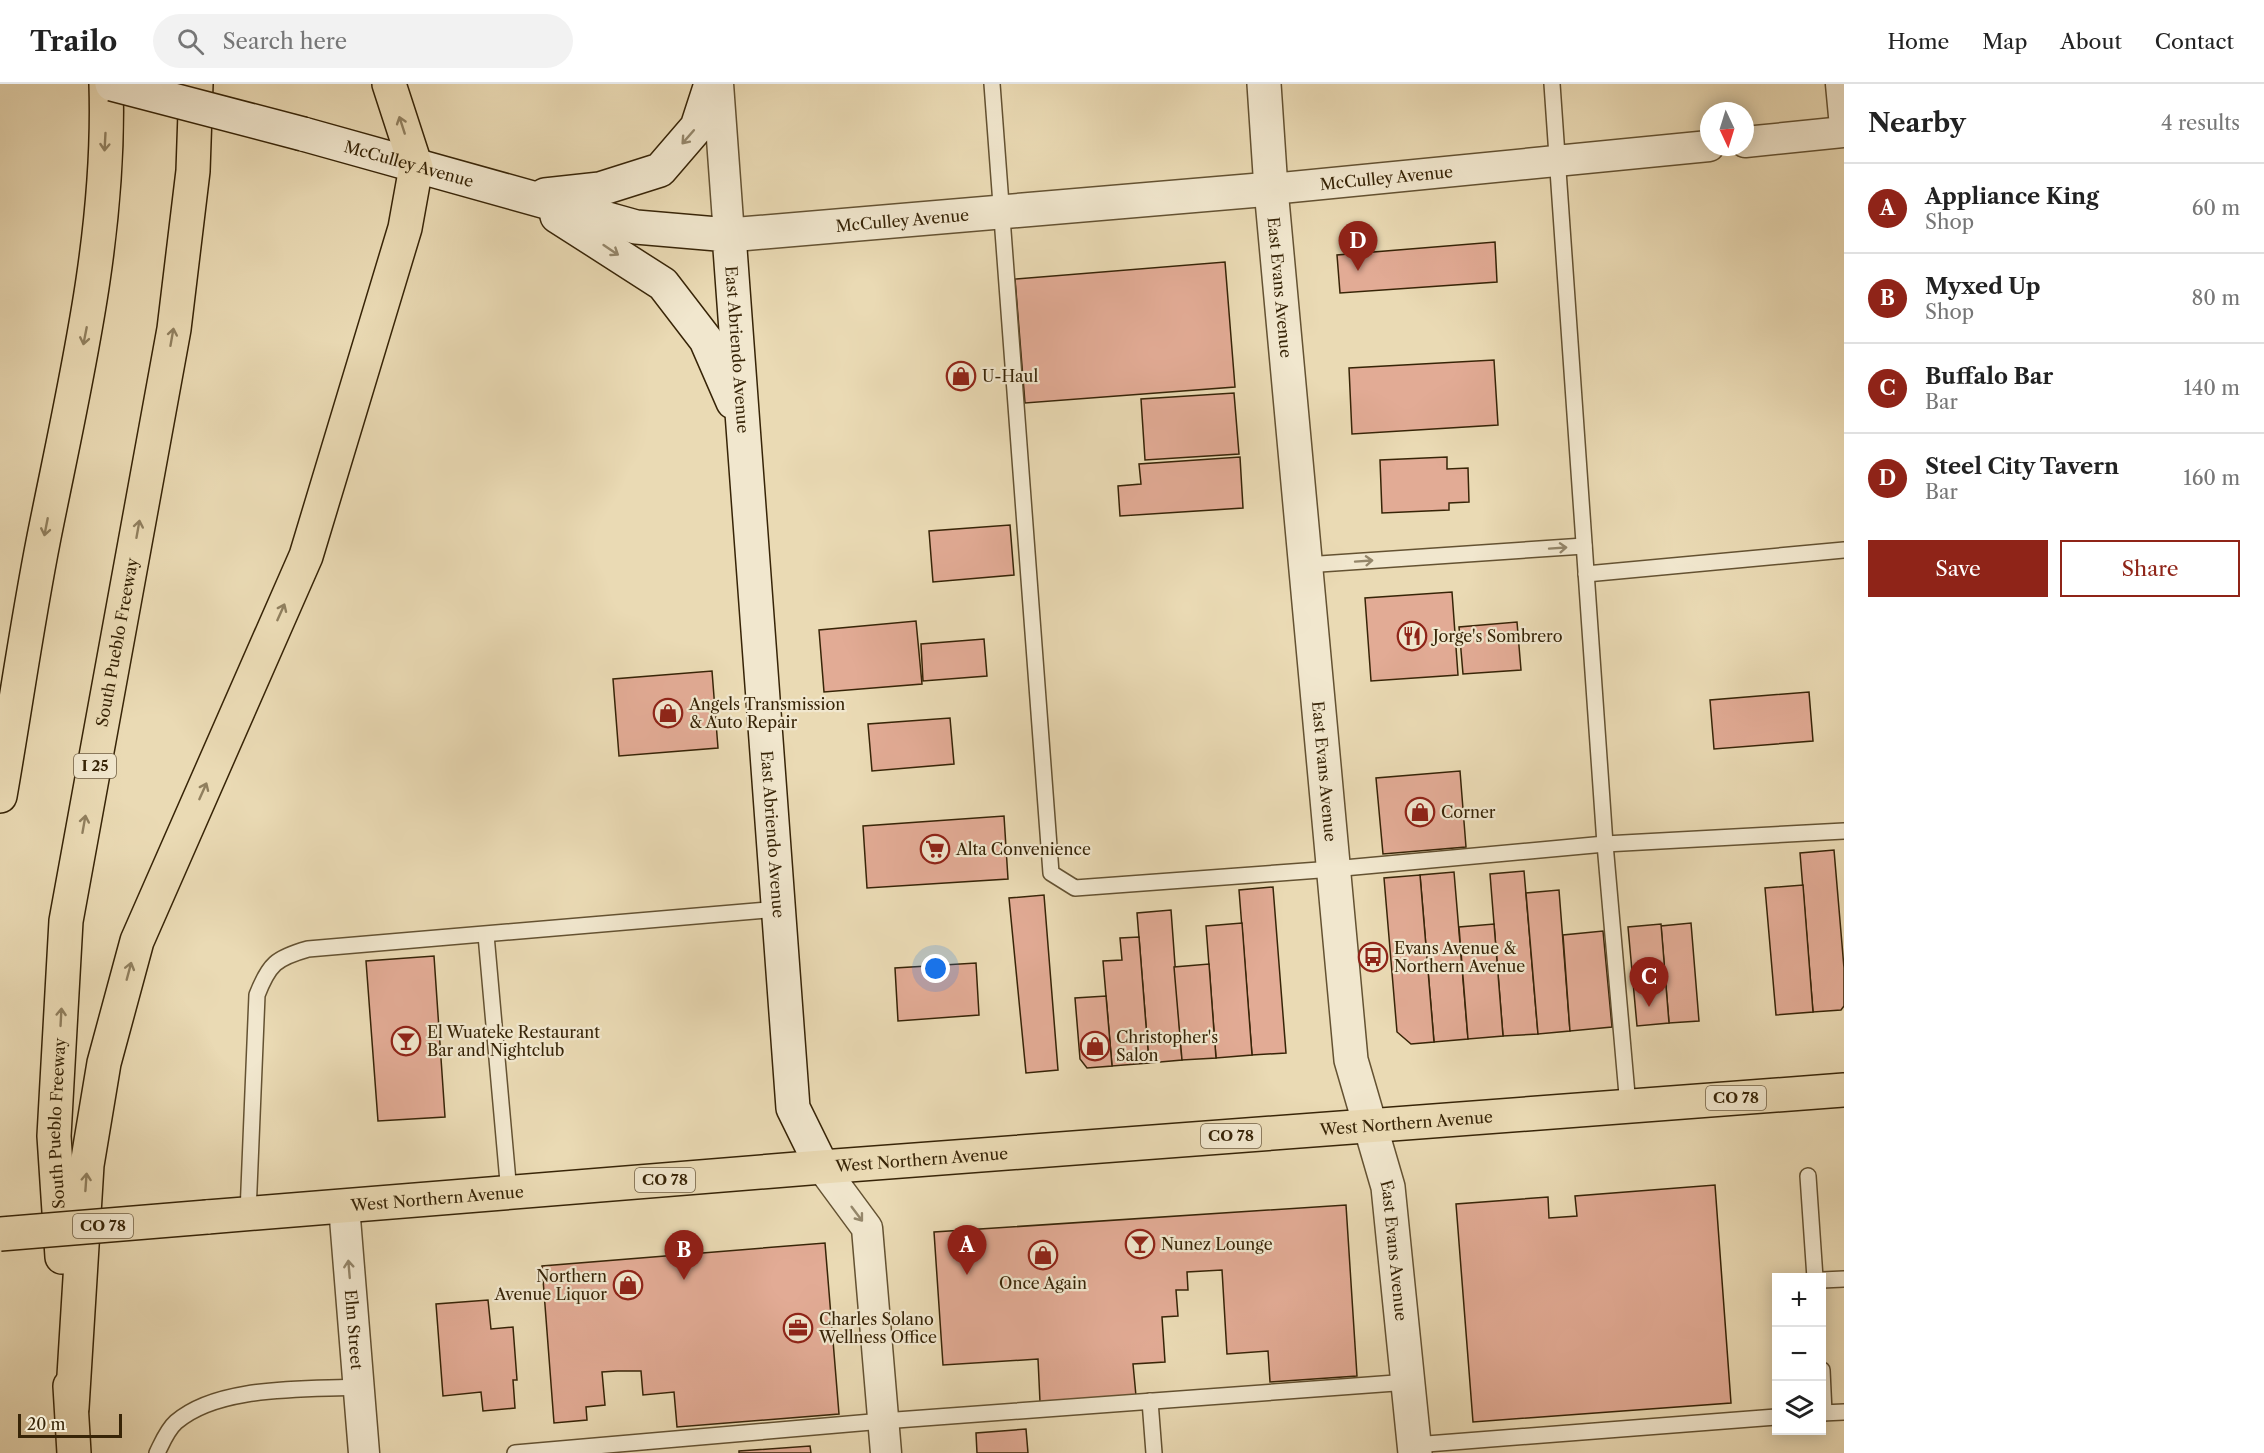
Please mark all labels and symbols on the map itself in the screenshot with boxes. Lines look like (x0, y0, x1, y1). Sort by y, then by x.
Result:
north arrow (1700, 102, 1754, 156)
one-way arrow (396, 116, 407, 135)
one-way arrow (681, 129, 695, 144)
one-way arrow (100, 132, 111, 152)
street label: McCulley Avenue (342, 136, 476, 191)
street label: McCulley Avenue (1319, 161, 1454, 194)
street label: McCulley Avenue (835, 205, 970, 236)
street label: East Evans Avenue (1264, 216, 1296, 359)
pin: D (1338, 222, 1378, 271)
one-way arrow (602, 244, 618, 256)
street label: East Abriendo Avenue (721, 265, 754, 434)
one-way arrow (79, 326, 90, 345)
one-way arrow (167, 328, 178, 347)
shop icon: U-Haul (945, 360, 977, 392)
place label: U-Haul (982, 366, 1038, 386)
one-way arrow (40, 517, 51, 537)
one-way arrow (133, 520, 144, 539)
one-way arrow (1548, 542, 1568, 553)
street label: South Pueblo Freeway (92, 555, 142, 728)
one-way arrow (1353, 556, 1373, 567)
one-way arrow (276, 604, 287, 622)
restaurant icon: Jorge's Sombrero (1396, 620, 1428, 652)
place label: Jorge's Sombrero (1430, 626, 1563, 646)
place label: Angels Transmission & Auto Repair (688, 694, 845, 732)
shop icon: Angels Transmission & Auto Repair (652, 697, 684, 729)
street label: East Evans Avenue (1308, 700, 1341, 843)
street label: East Abriendo Avenue (757, 750, 789, 919)
road number: I 25 (74, 754, 116, 778)
one-way arrow (198, 782, 209, 800)
shop icon: Corner (1404, 796, 1436, 828)
place label: Corner (1441, 802, 1496, 822)
one-way arrow (79, 815, 90, 834)
supermarket icon: Alta Convenience (919, 833, 951, 865)
place label: Alta Convenience (955, 839, 1091, 859)
place label: Evans Avenue & Northern Avenue (1394, 938, 1525, 976)
bus stop icon: Evans Avenue & Northern Avenue (1357, 941, 1389, 973)
your location (921, 954, 950, 983)
pin: C (1630, 958, 1668, 1007)
one-way arrow (124, 962, 135, 981)
one-way arrow (55, 1008, 66, 1028)
place label: El Wuateke Restaurant Bar and Nightclub (427, 1022, 600, 1060)
bar icon: El Wuateke Restaurant Bar and Nightclub (390, 1025, 422, 1057)
place label: Christopher's Salon (1116, 1027, 1218, 1065)
shop icon: Christopher's Salon (1079, 1030, 1111, 1062)
street label: South Pueblo Freeway (44, 1036, 70, 1209)
road number: CO 78 (1706, 1086, 1766, 1110)
street label: West Northern Avenue (1318, 1106, 1494, 1140)
road number: CO 78 (1201, 1124, 1261, 1148)
street label: West Northern Avenue (834, 1143, 1009, 1176)
road number: CO 78 (635, 1168, 695, 1192)
one-way arrow (81, 1173, 92, 1193)
street label: East Evans Avenue (1376, 1178, 1412, 1322)
street label: West Northern Avenue (349, 1181, 524, 1215)
one-way arrow (850, 1205, 863, 1221)
road number: CO 78 (73, 1214, 133, 1238)
pin: A (948, 1226, 986, 1275)
bar icon: Nunez Lounge (1124, 1228, 1156, 1260)
pin: B (664, 1230, 704, 1280)
place label: Nunez Lounge (1161, 1234, 1273, 1254)
shop icon: Once Again (1027, 1239, 1059, 1271)
one-way arrow (343, 1260, 354, 1280)
place label: Northern Avenue Liquor (493, 1266, 607, 1304)
shop icon: Northern Avenue Liquor (612, 1269, 644, 1301)
place label: Once Again (999, 1273, 1087, 1293)
street label: Elm Street (341, 1289, 367, 1371)
place label: Charles Solano Wellness Office (818, 1309, 937, 1347)
office icon: Charles Solano Wellness Office (782, 1312, 814, 1344)
scale bar (18, 1411, 122, 1438)

